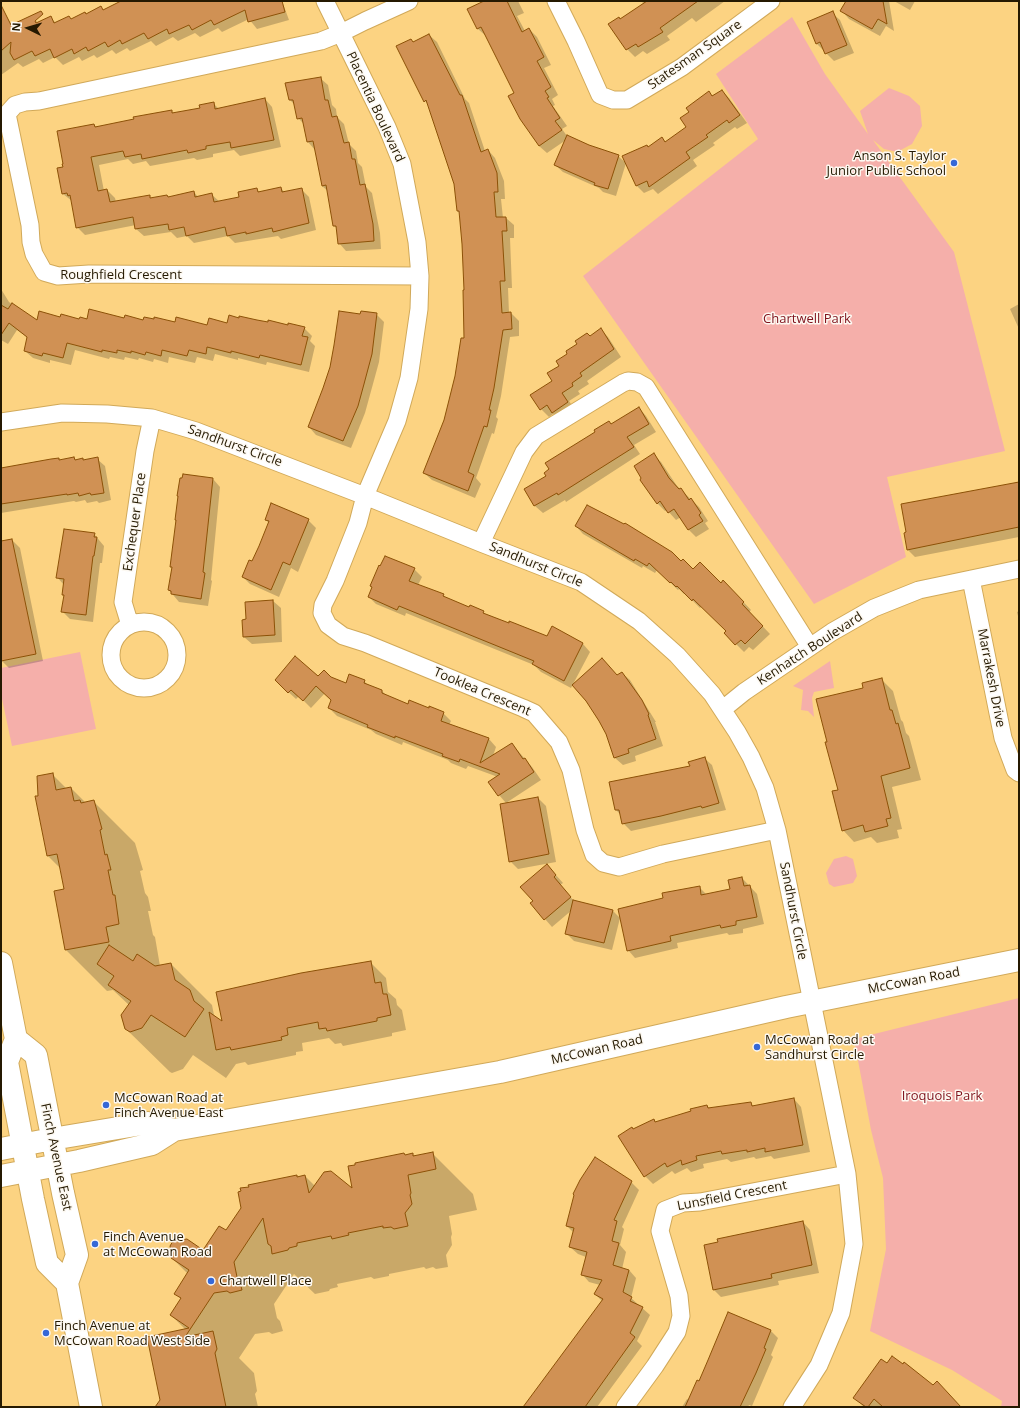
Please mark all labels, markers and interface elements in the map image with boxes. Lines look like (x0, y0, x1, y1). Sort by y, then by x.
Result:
north arrow (8, 8, 48, 48)
street label: Statesman Square (645, 17, 745, 93)
text: N (8, 22, 23, 32)
street label: Placentia Boulevard (343, 49, 407, 165)
place label: Anson S. Taylor Junior Public School (827, 148, 946, 179)
marker: Anson S. Taylor Junior Public School (949, 158, 959, 168)
street label: Roughfield Crescent (60, 267, 182, 283)
park label: Chartwell Park (763, 311, 851, 327)
street label: Sandhurst Circle (186, 422, 284, 470)
street label: Exchequer Place (120, 472, 150, 572)
street label: Sandhurst Circle (487, 539, 585, 591)
street label: Kenhatch Boulevard (754, 609, 866, 689)
street label: Marrakesh Drive (974, 627, 1008, 729)
street label: Tooklea Crescent (431, 665, 533, 719)
street label: Sandhurst Circle (776, 861, 810, 961)
street label: McCowan Road (867, 964, 961, 998)
street label: McCowan Road (550, 1032, 644, 1068)
place label: McCowan Road at Sandhurst Circle (765, 1032, 874, 1063)
marker: McCowan Road at Sandhurst Circle (752, 1042, 762, 1052)
park label: Iroquois Park (902, 1088, 982, 1104)
place label: McCowan Road at Finch Avenue East (114, 1090, 223, 1121)
marker: McCowan Road at Finch Avenue East (101, 1100, 111, 1110)
street label: Finch Avenue East (37, 1102, 75, 1212)
street label: Lunsfield Crescent (676, 1178, 788, 1214)
place label: Finch Avenue at McCowan Road (103, 1229, 212, 1260)
marker: Finch Avenue at McCowan Road (90, 1239, 100, 1249)
place label: Chartwell Place (219, 1273, 311, 1289)
marker: Chartwell Place (206, 1276, 216, 1286)
place label: Finch Avenue at McCowan Road West Side (54, 1318, 210, 1349)
marker: Finch Avenue at McCowan Road West Side (41, 1328, 51, 1338)

